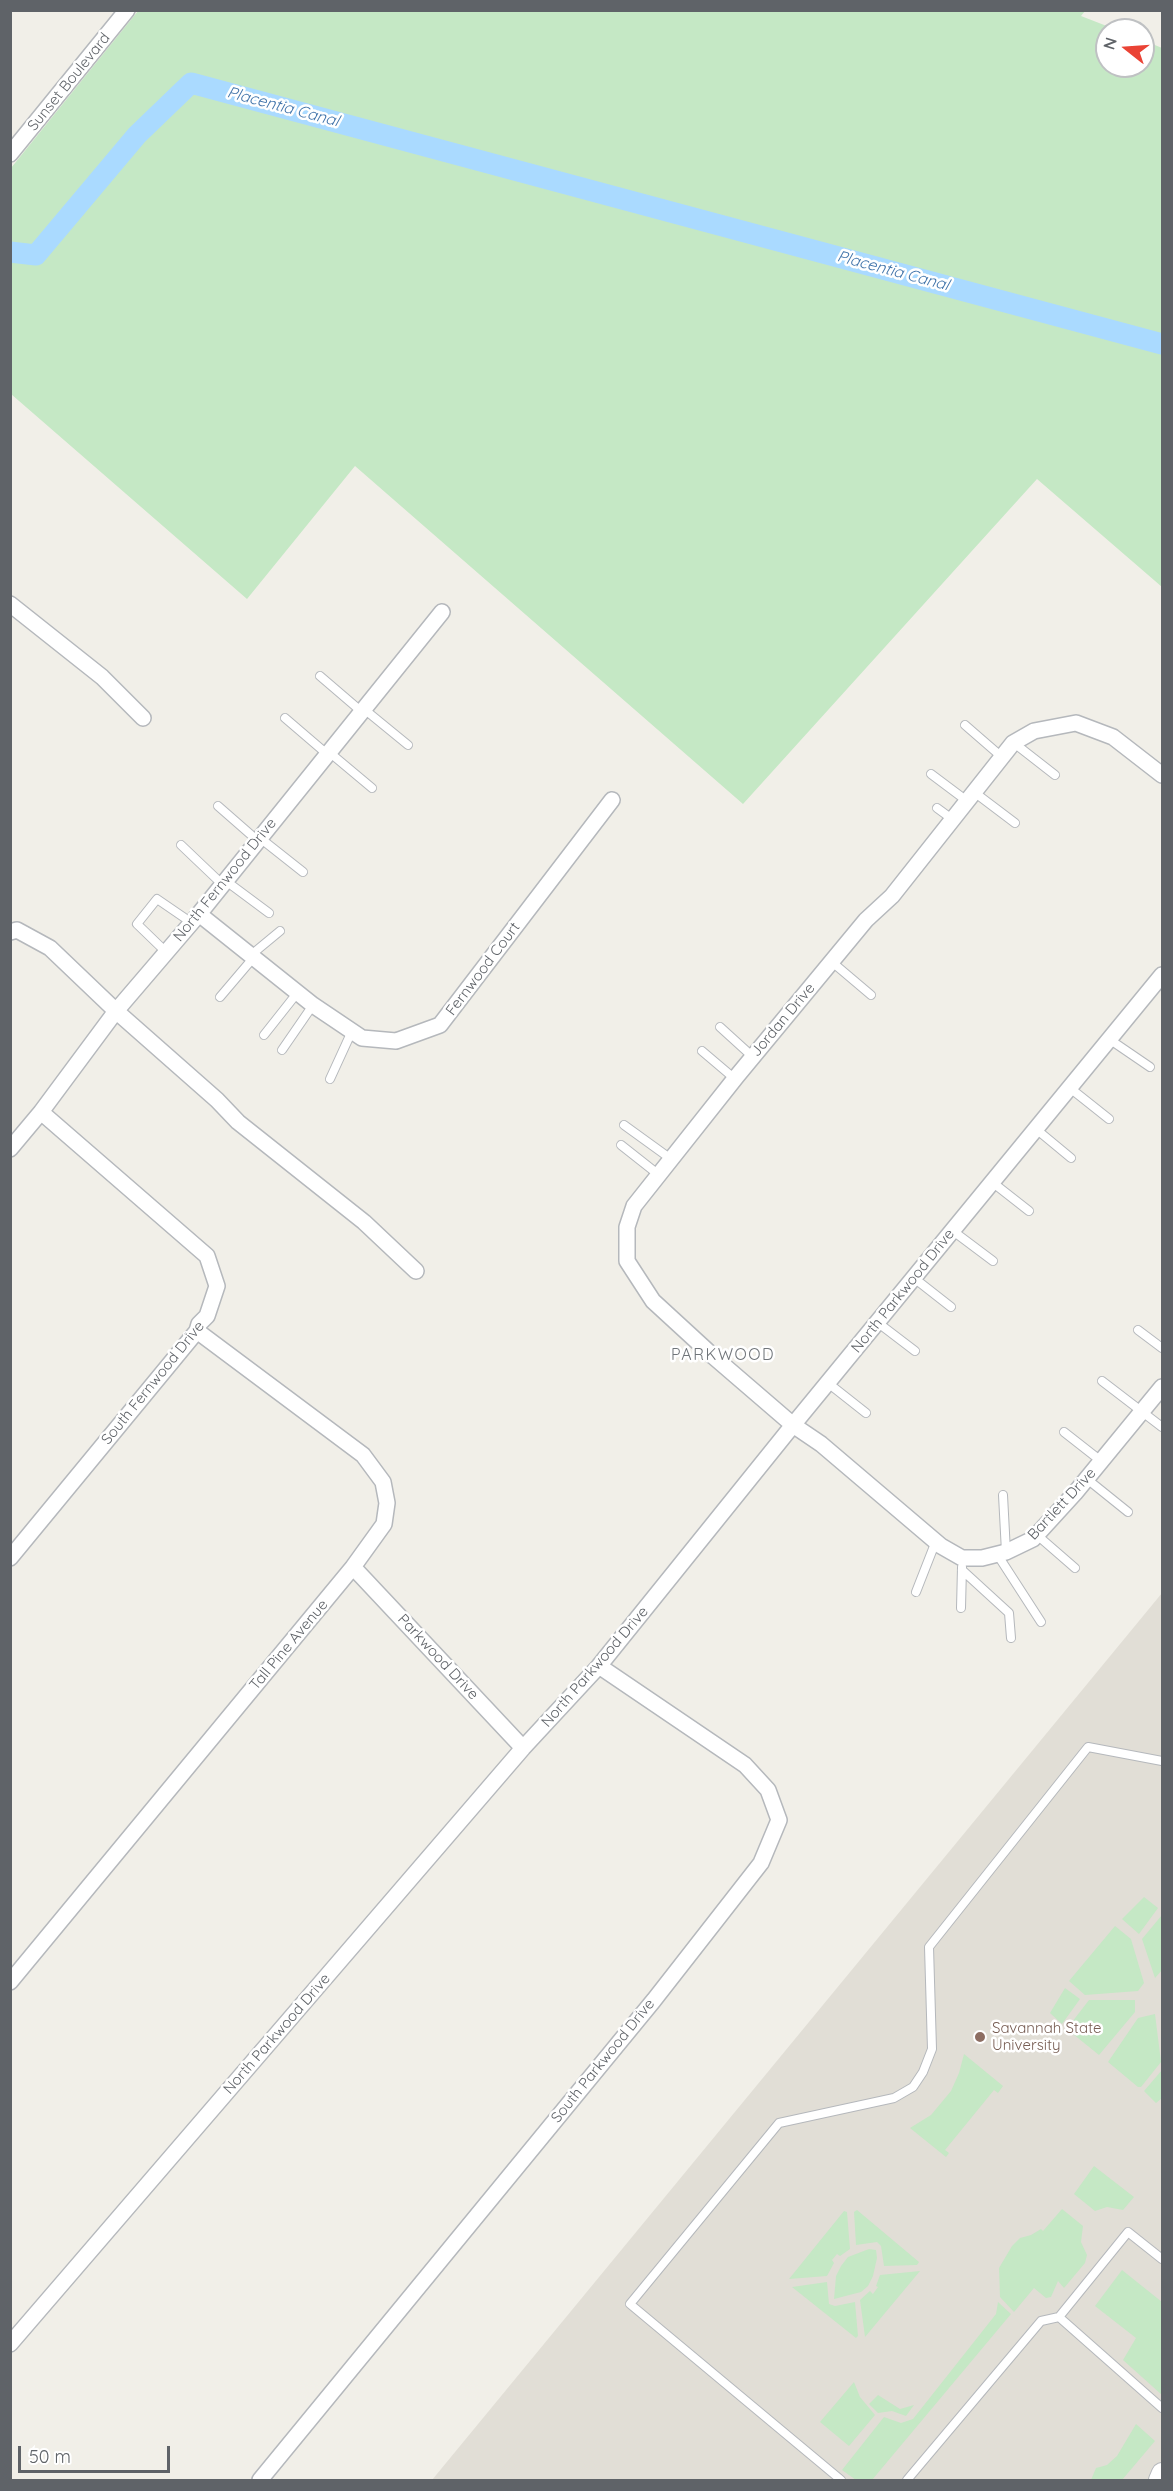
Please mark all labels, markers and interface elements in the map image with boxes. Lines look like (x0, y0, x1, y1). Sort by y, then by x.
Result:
north arrow (1095, 18, 1155, 78)
street label: Sunset Boulevard (24, 29, 114, 135)
text: N (1098, 35, 1121, 52)
water label: Placentia Canal (225, 83, 341, 131)
water label: Placentia Canal (835, 247, 951, 295)
street label: North Fernwood Drive (170, 815, 280, 945)
street label: Fernwood Court (442, 919, 524, 1019)
street label: Jordan Drive (747, 980, 819, 1060)
street label: North Parkwood Drive (848, 1226, 958, 1356)
street label: South Fernwood Drive (98, 1318, 208, 1448)
district label: PARKWOOD (671, 1345, 775, 1365)
street label: Bartlett Drive (1024, 1464, 1100, 1544)
street label: Tall Pine Avenue (246, 1596, 332, 1694)
street label: North Parkwood Drive (538, 1603, 652, 1731)
street label: Parkwood Drive (394, 1610, 482, 1704)
street label: North Parkwood Drive (220, 1970, 334, 2098)
street label: South Parkwood Drive (547, 1995, 659, 2127)
place label: Savannah State University (992, 2019, 1101, 2054)
marker: Savannah State University (973, 2030, 987, 2044)
scale bar (21, 2434, 172, 2472)
text: 50 m (29, 2445, 71, 2468)

